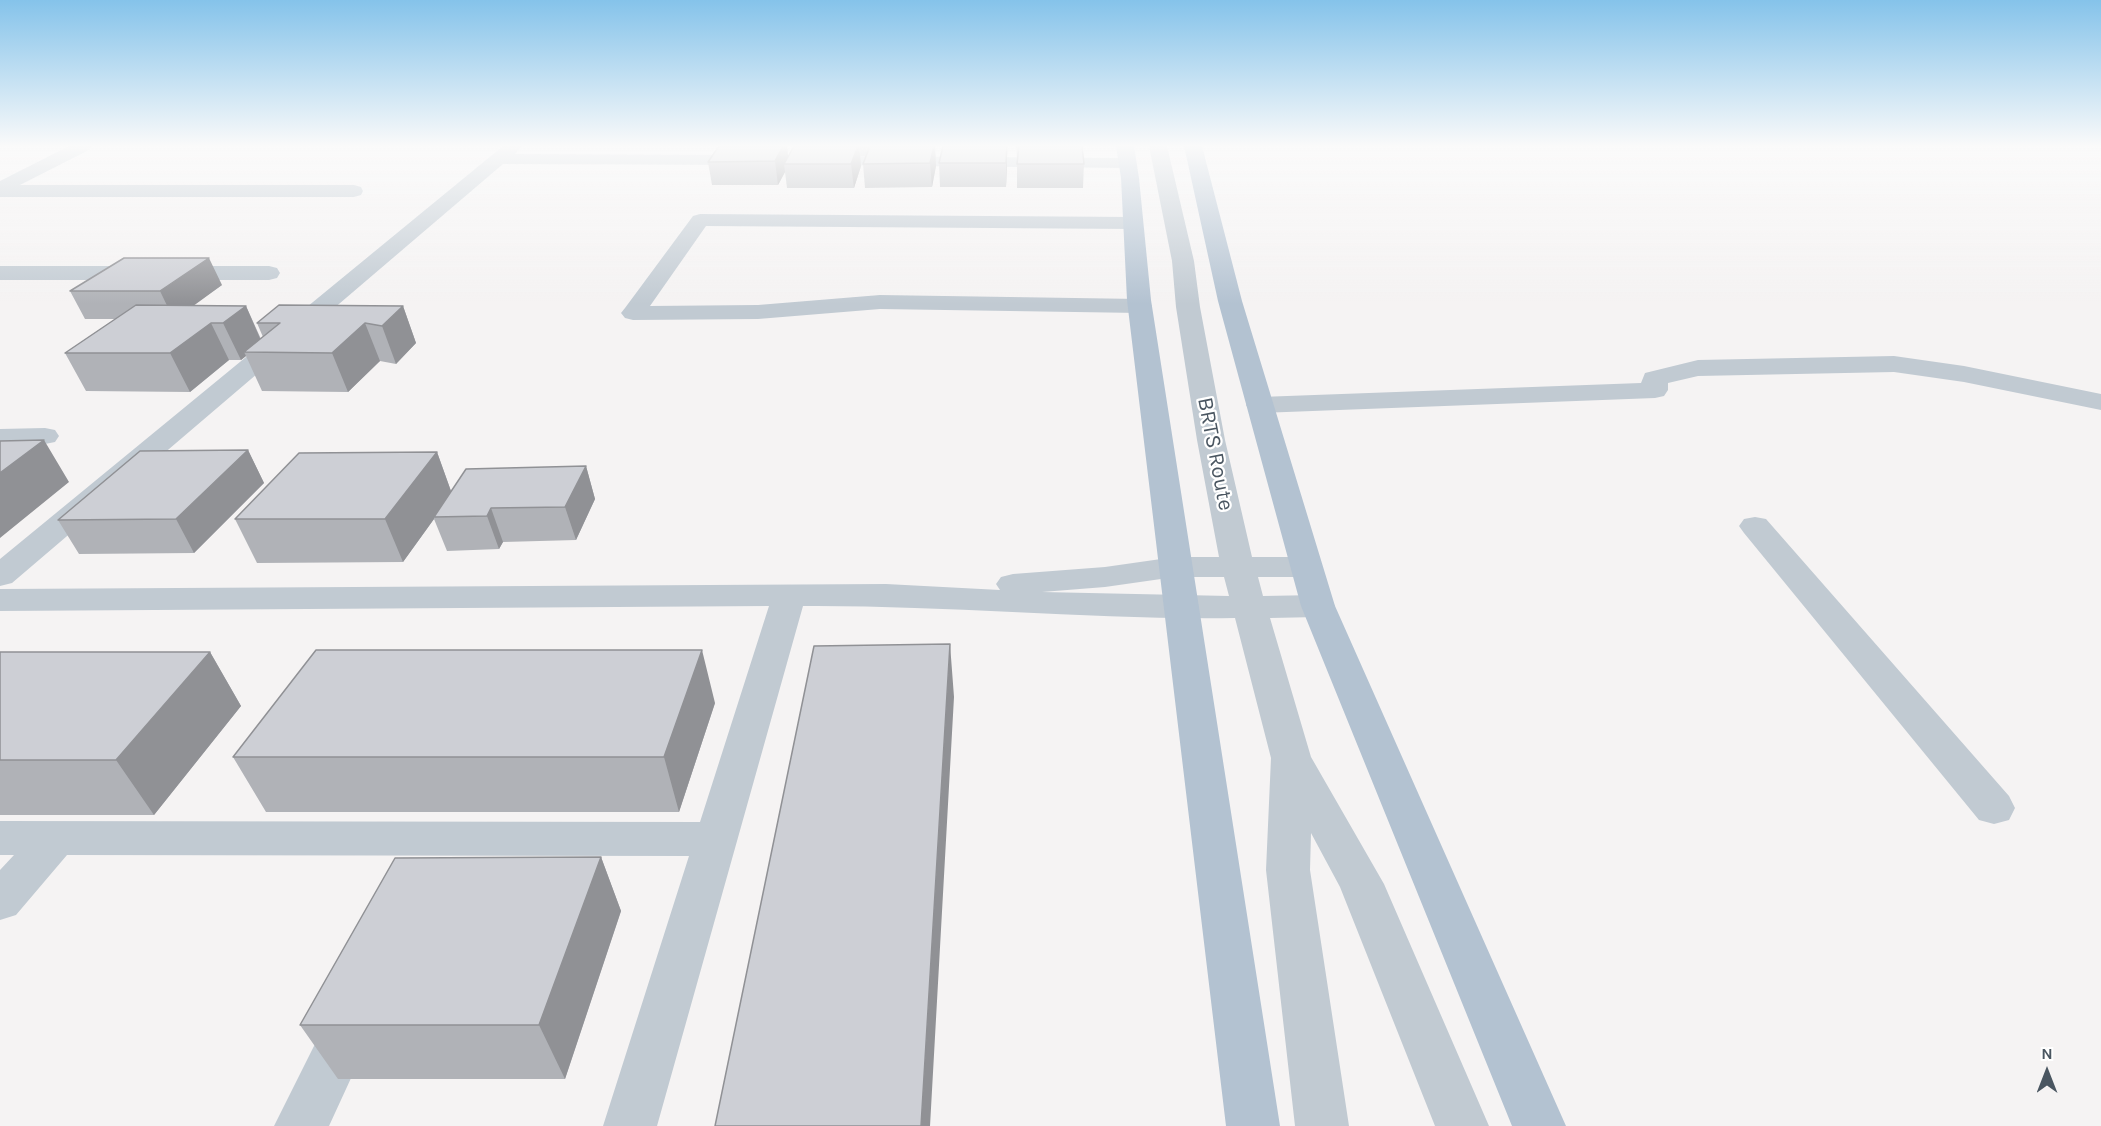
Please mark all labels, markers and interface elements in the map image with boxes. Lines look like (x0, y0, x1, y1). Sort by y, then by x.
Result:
street label: BRTS Route (1191, 395, 1239, 513)
north arrow (2017, 1042, 2077, 1102)
text: N (2041, 1044, 2053, 1063)

